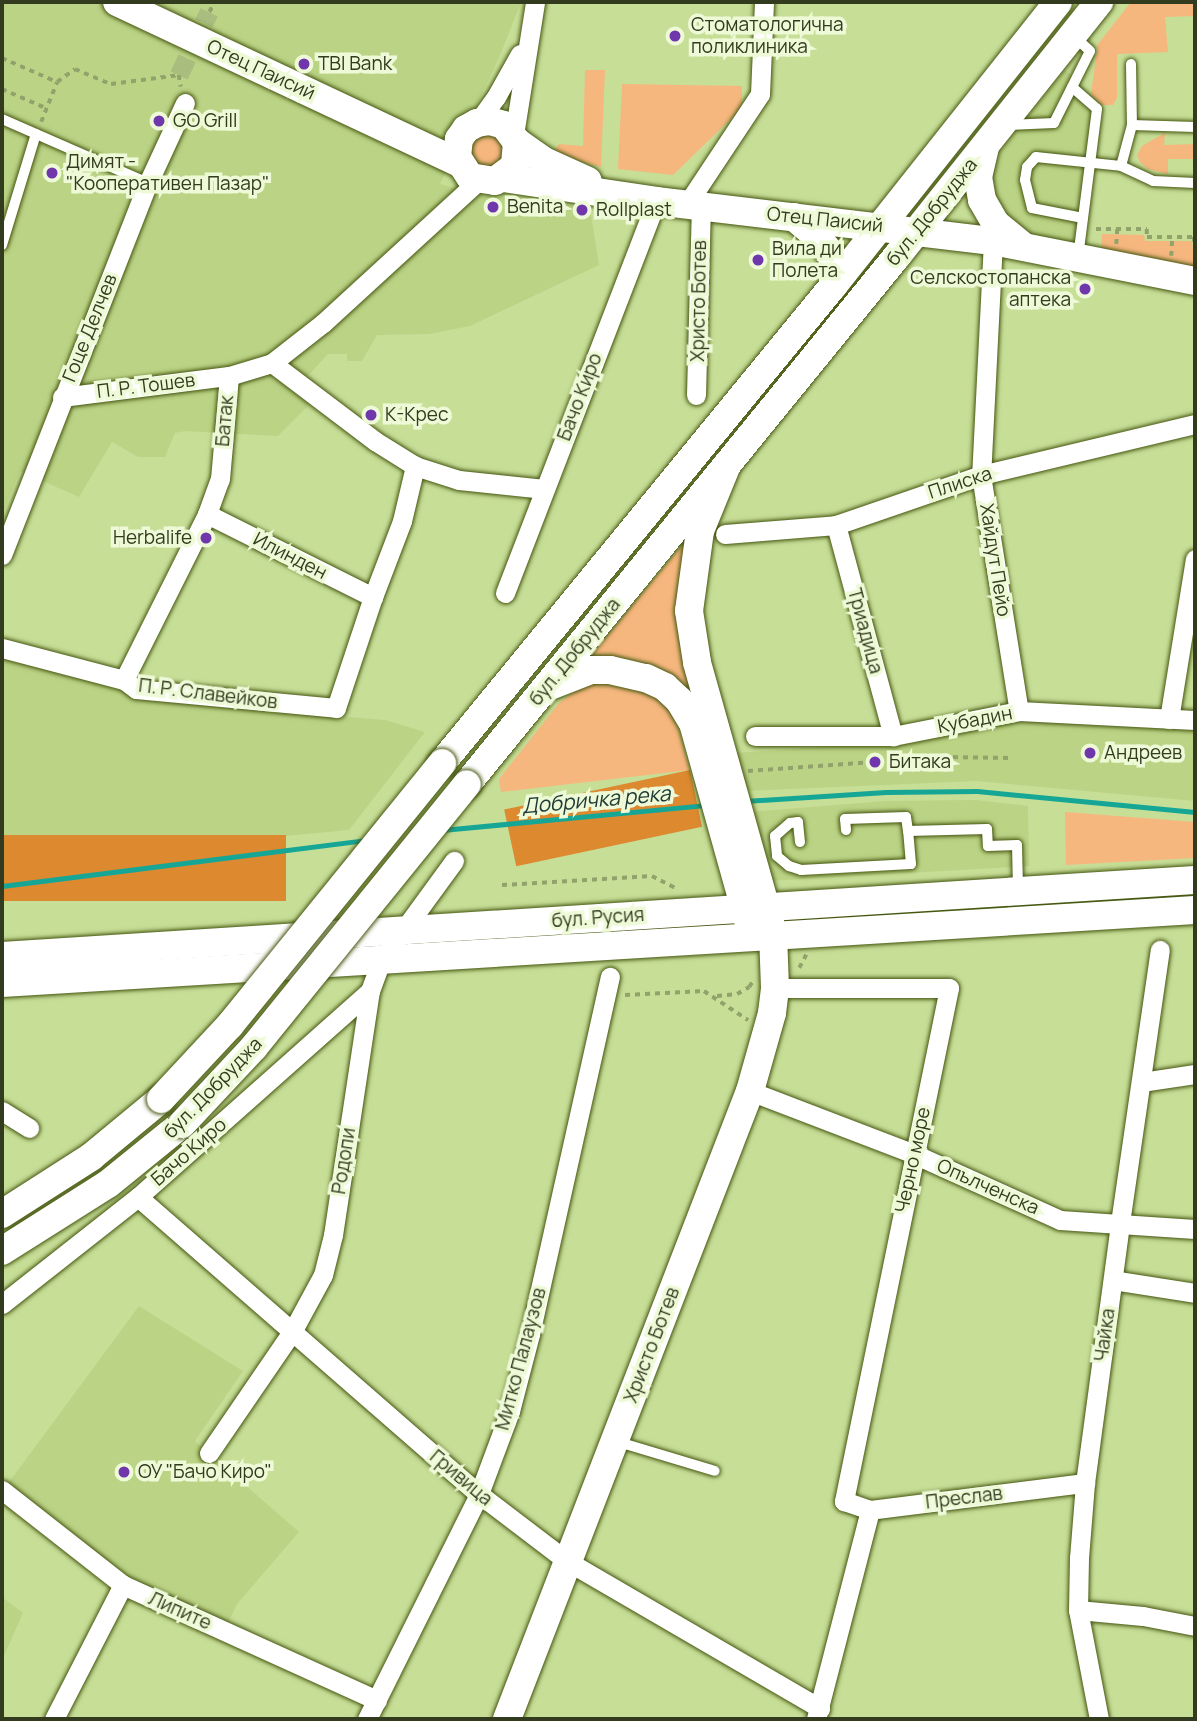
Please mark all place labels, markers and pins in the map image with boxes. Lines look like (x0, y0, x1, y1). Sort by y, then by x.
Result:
place label: Стоматологична поликлиника (691, 14, 844, 58)
marker: Стоматологична поликлиника (665, 26, 685, 46)
place label: TBI Bank (318, 53, 392, 75)
marker: TBI Bank (296, 56, 312, 72)
place label: GO Grill (173, 110, 237, 132)
marker: GO Grill (151, 113, 167, 129)
place label: Димят - "Кооперативен Пазар" (66, 151, 269, 195)
marker: Димят - "Кооперативен Пазар" (44, 165, 60, 181)
place label: Benita (507, 196, 563, 218)
marker: Benita (485, 199, 501, 215)
place label: Rollplast (596, 199, 672, 221)
marker: Rollplast (574, 202, 590, 218)
place label: Вила ди Полета (772, 238, 842, 282)
marker: Вила ди Полета (750, 252, 766, 268)
place label: Селскостопанска аптека (910, 267, 1071, 311)
marker: Селскостопанска аптека (1077, 281, 1093, 297)
place label: К-Крес (385, 404, 448, 426)
marker: К-Крес (363, 407, 379, 423)
place label: Herbalife (113, 527, 192, 549)
marker: Herbalife (198, 530, 214, 546)
place label: Андреев (1104, 742, 1182, 764)
marker: Андреев (1082, 745, 1098, 761)
place label: Битака (889, 751, 951, 773)
marker: Битака (867, 754, 883, 770)
place label: ОУ "Бачо Киро" (138, 1461, 273, 1483)
marker: ОУ "Бачо Киро" (116, 1464, 132, 1480)

